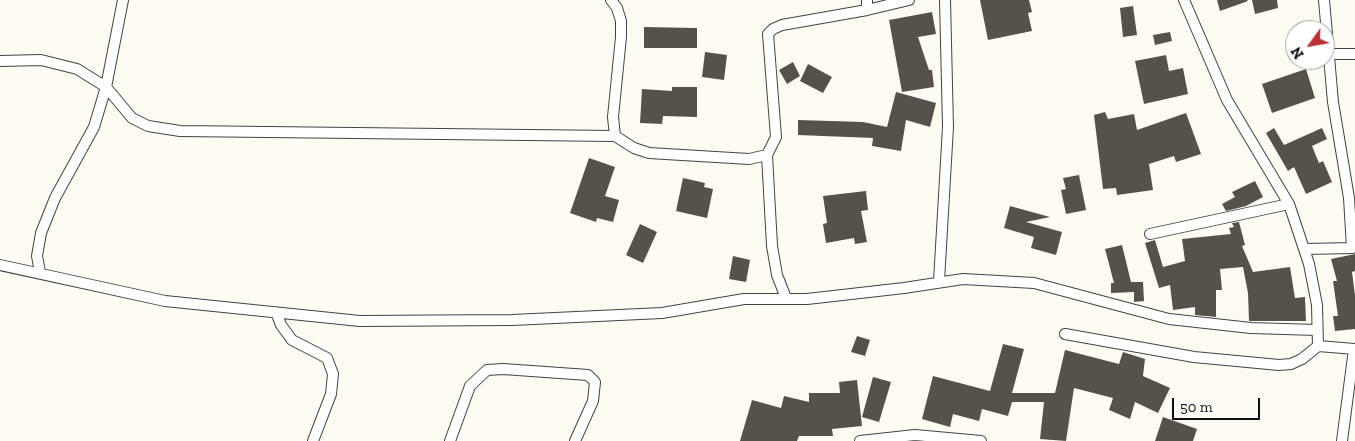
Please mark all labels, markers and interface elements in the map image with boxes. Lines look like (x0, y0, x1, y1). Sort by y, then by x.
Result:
north arrow (1285, 20, 1335, 70)
text: N (1288, 44, 1308, 62)
scale bar (1175, 388, 1262, 420)
text: 50 m (1180, 398, 1213, 416)

